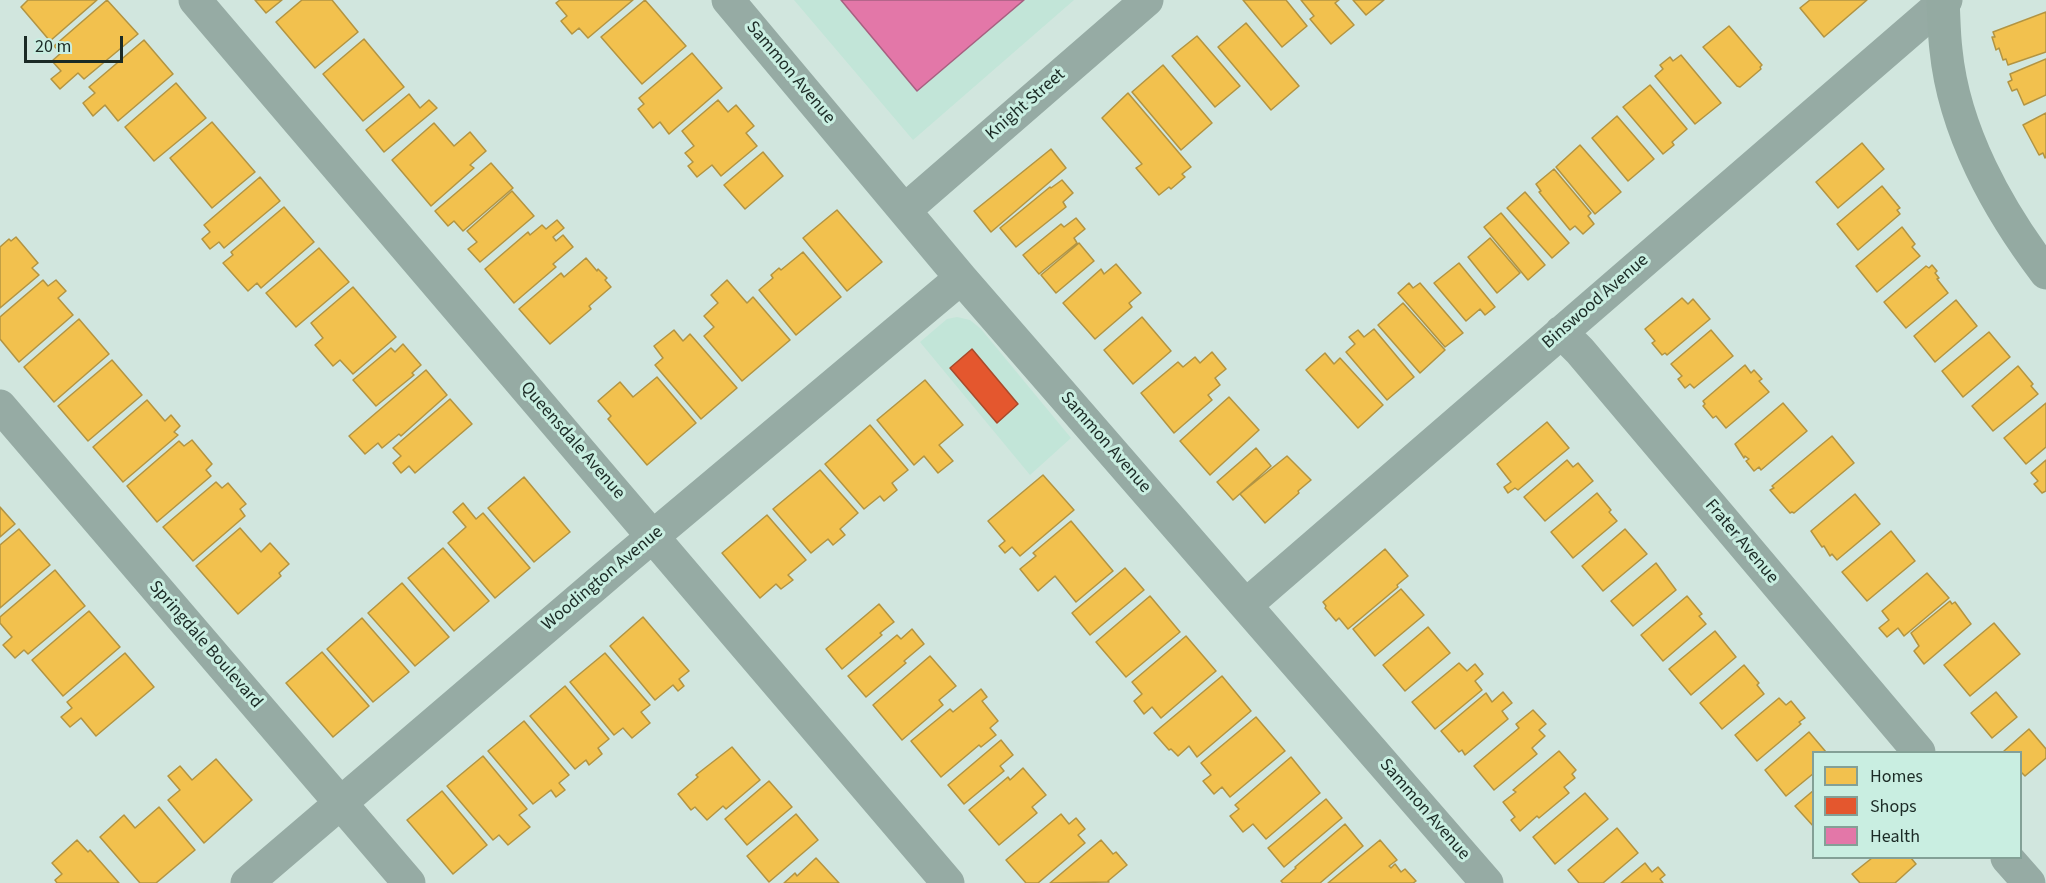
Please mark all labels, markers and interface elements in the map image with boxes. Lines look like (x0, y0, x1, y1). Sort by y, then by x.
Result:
street label: Sammon Avenue (741, 17, 839, 129)
scale bar (27, 24, 126, 62)
text: 20 m (35, 34, 71, 59)
street label: Knight Street (982, 65, 1070, 145)
street label: Binswood Avenue (1538, 250, 1654, 354)
street label: Queensdale Avenue (515, 378, 629, 504)
street label: Sammon Avenue (1055, 388, 1155, 498)
street label: Frater Avenue (1700, 496, 1782, 588)
street label: Woodington Avenue (538, 522, 668, 636)
street label: Springdale Boulevard (144, 577, 266, 713)
legend (1812, 751, 2022, 859)
street label: Sammon Avenue (1374, 755, 1474, 865)
text: Homes (1870, 764, 1923, 789)
text: Shops (1870, 794, 1917, 819)
text: Health (1870, 824, 1920, 849)

